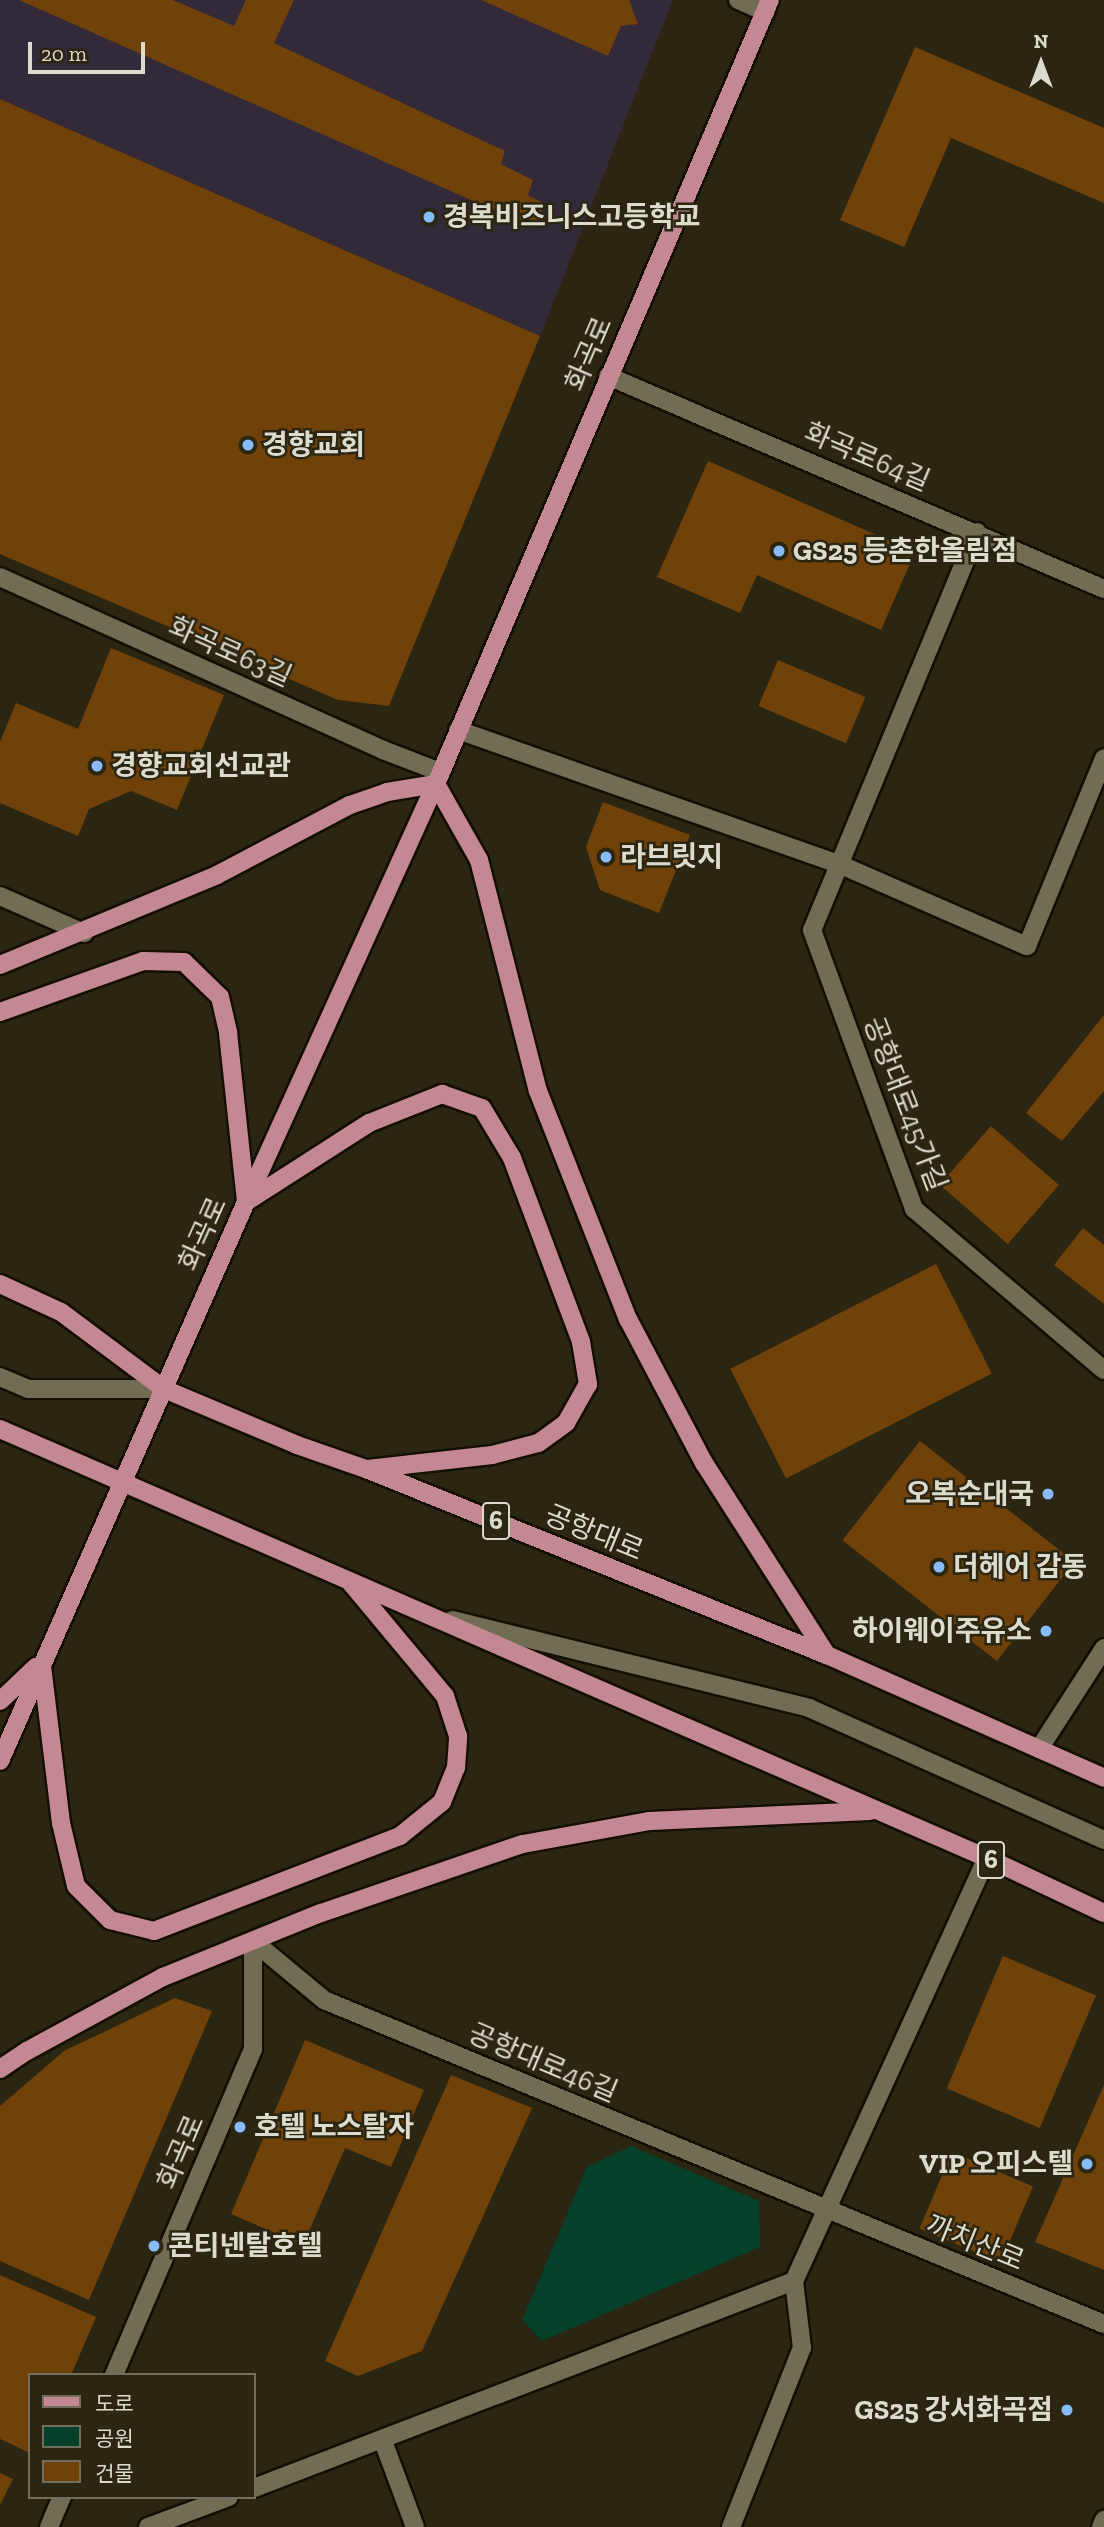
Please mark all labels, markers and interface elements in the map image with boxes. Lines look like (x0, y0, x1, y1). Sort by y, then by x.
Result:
scale bar (32, 28, 149, 72)
north arrow (1006, 28, 1076, 98)
text: N (1034, 30, 1048, 53)
text: 20 m (41, 41, 87, 66)
place label: 경복비즈니스고등학교 (443, 200, 701, 234)
marker: 경복비즈니스고등학교 (421, 209, 437, 225)
street label: 화곡로 (558, 312, 620, 396)
street label: 화곡로64길 (799, 416, 935, 498)
place label: 경향교회 (262, 428, 365, 462)
marker: 경향교회 (240, 437, 256, 453)
place label: GS25 등촌한올림점 (793, 534, 1017, 568)
marker: GS25 등촌한올림점 (771, 543, 787, 559)
street label: 화곡로63길 (163, 610, 297, 694)
place label: 경향교회선교관 (111, 749, 291, 783)
marker: 경향교회선교관 (89, 758, 105, 774)
place label: 라브릿지 (620, 840, 723, 874)
marker: 라브릿지 (598, 849, 614, 865)
street label: 공항대로45가길 (856, 1012, 954, 1196)
street label: 화곡로 (172, 1192, 234, 1276)
place label: 오복순대국 (905, 1477, 1034, 1511)
marker: 오복순대국 (1040, 1486, 1056, 1502)
road number: 6 (482, 1498, 510, 1544)
street label: 공항대로 (540, 1498, 648, 1568)
place label: 더헤어 감동 (953, 1550, 1087, 1584)
marker: 더헤어 감동 (931, 1559, 947, 1575)
place label: 하이웨이주유소 (852, 1614, 1032, 1648)
marker: 하이웨이주유소 (1038, 1623, 1054, 1639)
road number: 6 (977, 1838, 1005, 1882)
street label: 공항대로46길 (463, 2017, 623, 2109)
street label: 화곡로 (150, 2110, 212, 2194)
place label: 호텔 노스탈자 (254, 2110, 414, 2144)
marker: 호텔 노스탈자 (232, 2119, 248, 2135)
place label: VIP 오피스텔 (919, 2147, 1073, 2181)
marker: VIP 오피스텔 (1079, 2156, 1095, 2172)
street label: 까치산로 (921, 2208, 1029, 2278)
place label: 콘티넨탈호텔 (168, 2229, 323, 2263)
marker: 콘티넨탈호텔 (146, 2238, 162, 2254)
legend (28, 2373, 256, 2499)
text: 도로 (95, 2391, 134, 2416)
place label: GS25 강서화곡점 (855, 2393, 1053, 2427)
marker: GS25 강서화곡점 (1059, 2402, 1075, 2418)
text: 공원 (95, 2426, 134, 2451)
text: 건물 (95, 2461, 134, 2486)

